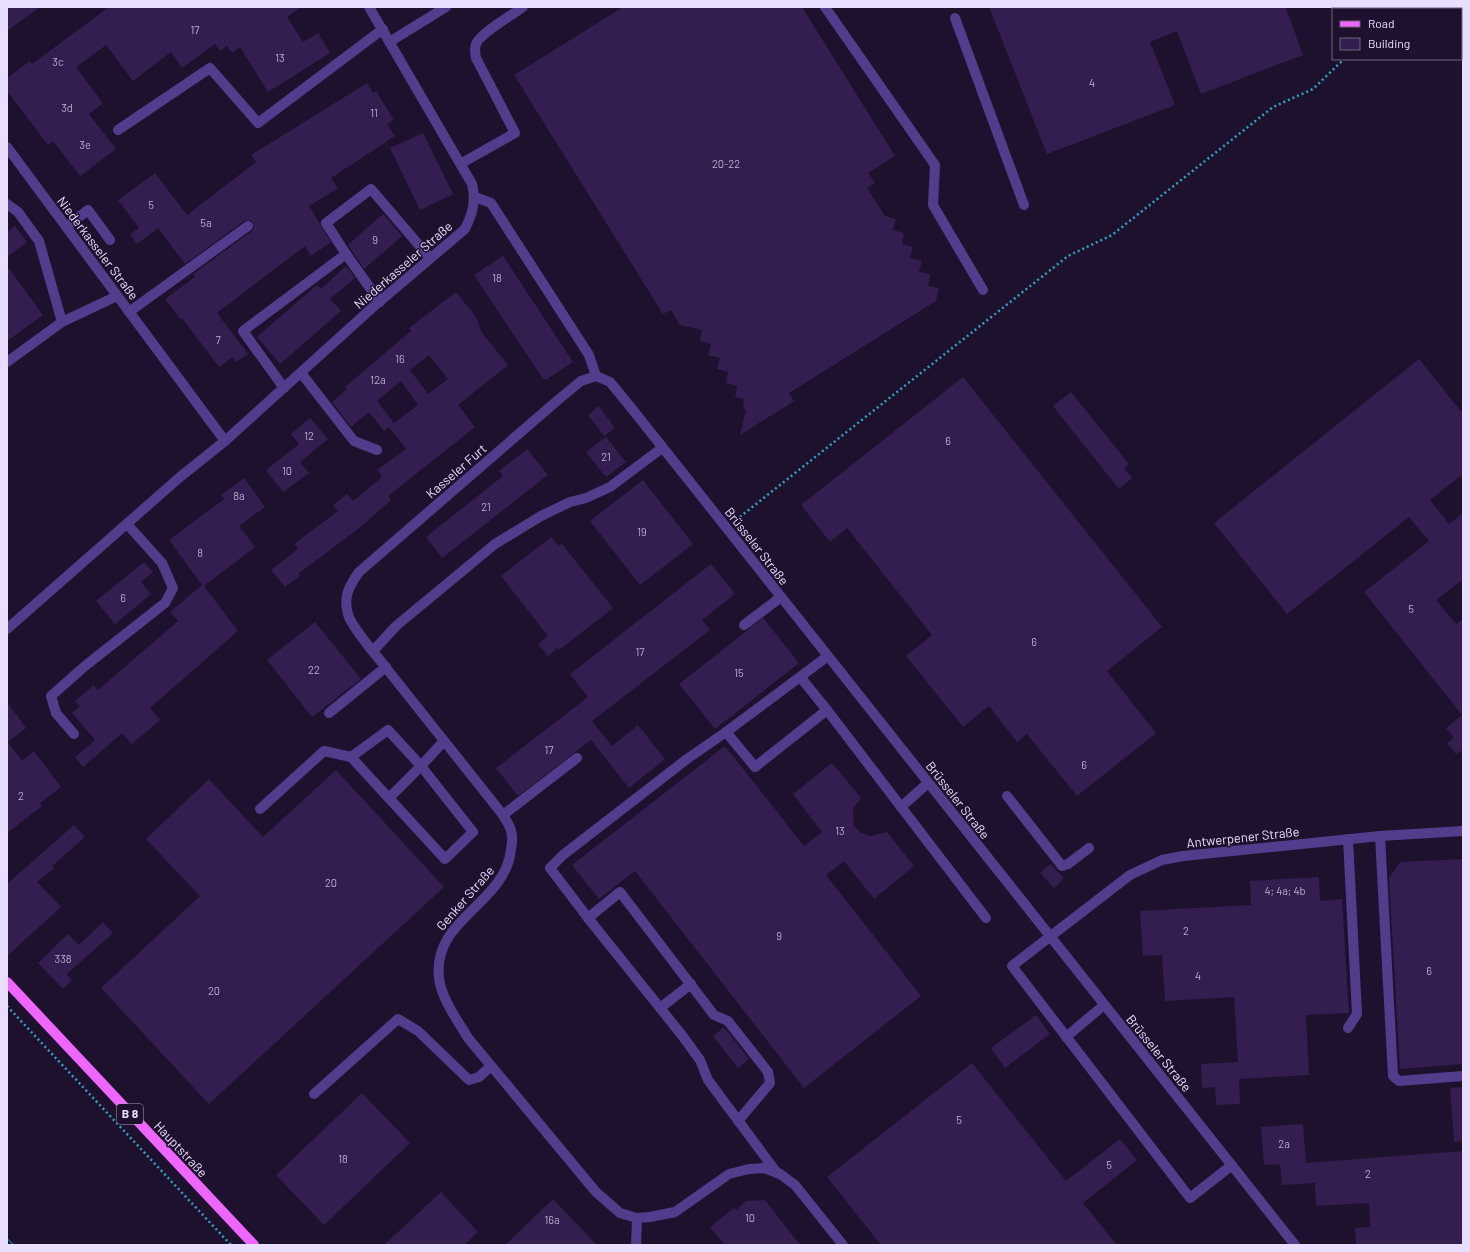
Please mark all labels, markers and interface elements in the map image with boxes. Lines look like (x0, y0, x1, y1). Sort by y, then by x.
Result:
legend (1332, 8, 1462, 60)
text: Road (1368, 16, 1395, 30)
house number: 17 (190, 23, 200, 36)
text: Building (1368, 36, 1410, 50)
house number: 13 (275, 51, 285, 64)
house number: 3c (52, 55, 64, 68)
house number: 4 (1089, 76, 1095, 89)
house number: 3d (61, 101, 73, 114)
house number: 11 (370, 106, 378, 119)
house number: 3e (79, 138, 91, 151)
house number: 20-22 (712, 157, 740, 170)
street label: Niederkasseler Straße (54, 193, 142, 303)
house number: 5 (148, 198, 154, 211)
house number: 5a (200, 216, 212, 229)
street label: Niederkasseler Straße (351, 218, 456, 312)
house number: 9 (372, 233, 378, 246)
house number: 18 (492, 271, 502, 284)
house number: 7 (215, 333, 221, 346)
house number: 16 (395, 352, 405, 365)
house number: 12a (370, 373, 386, 386)
house number: 12 (304, 429, 314, 442)
house number: 6 (945, 434, 951, 447)
street label: Kasseler Furt (422, 440, 490, 502)
house number: 21 (601, 450, 611, 463)
house number: 10 (282, 464, 292, 477)
house number: 8a (233, 489, 245, 502)
house number: 21 (481, 500, 491, 513)
street label: Brüsseler Straße (722, 504, 792, 588)
house number: 19 (637, 525, 647, 538)
house number: 8 (197, 546, 203, 559)
house number: 6 (120, 591, 126, 604)
house number: 5 (1408, 602, 1414, 615)
house number: 6 (1031, 635, 1037, 648)
house number: 17 (635, 645, 645, 658)
house number: 22 (308, 663, 320, 676)
house number: 15 (734, 666, 744, 679)
house number: 17 (544, 743, 554, 756)
street label: Brüsseler Straße (923, 758, 993, 842)
house number: 6 (1081, 758, 1087, 771)
house number: 2 (18, 789, 24, 802)
street label: Antwerpener Straße (1186, 823, 1300, 851)
house number: 13 (835, 824, 845, 837)
street label: Genker Straße (433, 862, 497, 934)
house number: 20 (325, 876, 337, 889)
house number: 4; 4a; 4b (1264, 884, 1306, 897)
house number: 2 (1183, 924, 1189, 937)
house number: 9 (776, 929, 782, 942)
house number: 338 (54, 952, 72, 965)
house number: 6 (1426, 964, 1432, 977)
house number: 4 (1195, 969, 1201, 982)
house number: 20 (208, 984, 220, 997)
street label: Brüsseler Straße (1123, 1011, 1195, 1095)
road number: B 8 (117, 1104, 143, 1124)
house number: 5 (956, 1113, 962, 1126)
street label: Hauptstraße (151, 1118, 211, 1180)
house number: 2a (1278, 1137, 1290, 1150)
house number: 18 (338, 1152, 348, 1165)
house number: 5 (1106, 1158, 1112, 1171)
house number: 2 (1365, 1167, 1371, 1180)
house number: 10 (745, 1211, 755, 1224)
house number: 16a (544, 1213, 560, 1226)

